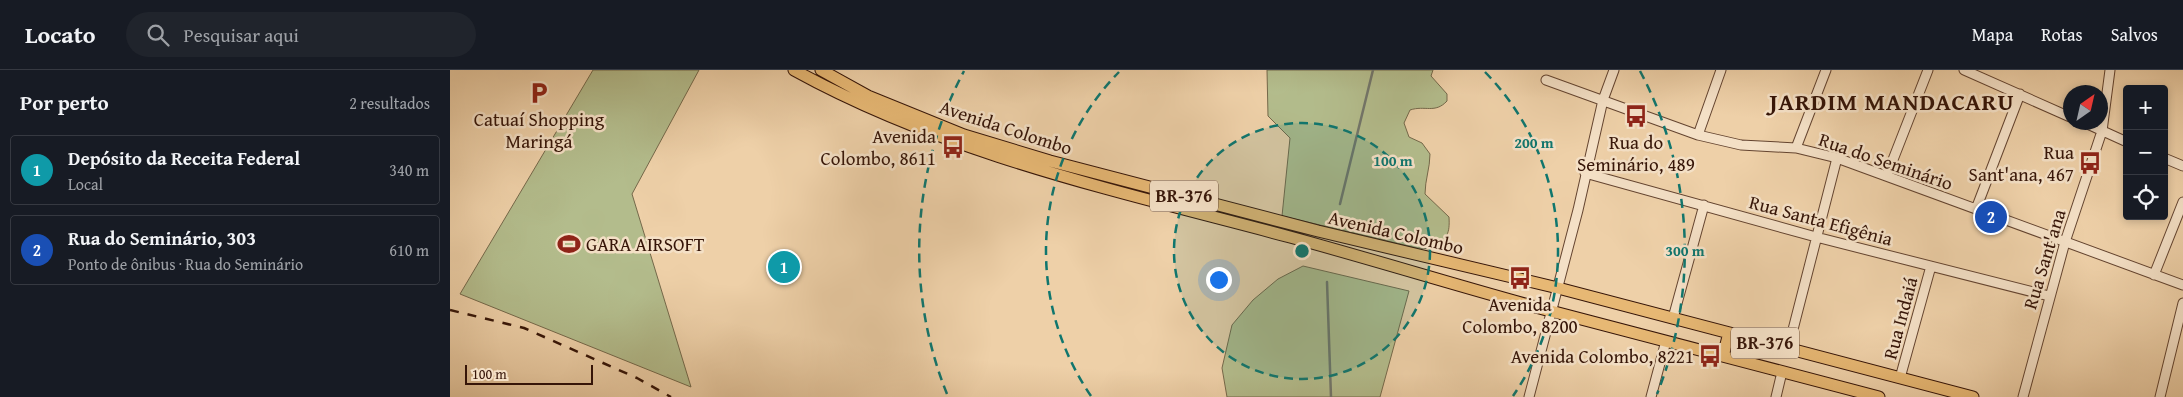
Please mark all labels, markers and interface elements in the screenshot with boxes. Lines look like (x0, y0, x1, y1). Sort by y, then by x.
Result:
search box (126, 12, 476, 57)
text: Locato (25, 17, 96, 52)
icon: search (144, 21, 172, 49)
text: Pesquisar aqui (184, 21, 299, 49)
text: Mapa (1972, 21, 2013, 48)
text: Rotas (2041, 21, 2083, 48)
text: Salvos (2111, 21, 2158, 48)
parking icon: Catuaí Shopping Maringá (526, 80, 552, 106)
district label: JARDIM MANDACARU (1765, 84, 2015, 119)
north arrow (2063, 85, 2108, 130)
map controls (2123, 85, 2168, 220)
button: + (2123, 85, 2168, 130)
text: Por perto (20, 87, 109, 118)
text: 2 resultados (349, 91, 430, 115)
street label: Avenida Colombo (936, 92, 1076, 162)
bus stop icon: Rua do Seminário, 489 (1623, 103, 1649, 129)
place label: Catuaí Shopping Maringá (474, 105, 605, 155)
place label: Avenida Colombo, 8611 (821, 122, 936, 172)
street label: Rua do Seminário (1815, 125, 1957, 197)
place label: Rua do Seminário, 489 (1577, 128, 1695, 178)
button: − (2123, 130, 2168, 175)
text: 200 m (1514, 132, 1554, 153)
bus stop icon: Avenida Colombo, 8611 (940, 134, 966, 160)
place label: Rua Sant'ana, 467 (1969, 138, 2074, 188)
text: Depósito da Receita Federal (68, 144, 300, 172)
text: 100 m (1373, 150, 1413, 171)
bus stop icon: Rua Sant'ana, 467 (2077, 150, 2103, 176)
text: 1 (33, 158, 41, 182)
text: 340 m (389, 158, 429, 182)
text: Local (68, 172, 103, 196)
button: locate (2123, 175, 2168, 220)
road number: BR-376 (1150, 180, 1218, 212)
street label: Rua Santa Efigênia (1746, 187, 1896, 253)
pin: 2 (1975, 198, 2007, 236)
street label: Avenida Colombo (1326, 203, 1466, 261)
street label: Rua Sant'ana (2015, 205, 2073, 313)
text: Rua do Seminário, 303 (68, 224, 256, 252)
place label: GARA AIRSOFT (586, 230, 705, 258)
sports icon: GARA AIRSOFT (556, 231, 582, 257)
text: 2 (33, 238, 41, 262)
text: 610 m (389, 238, 429, 262)
text: 300 m (1665, 240, 1705, 261)
centre of rings (1293, 242, 1311, 260)
pin: 1 (768, 248, 800, 286)
text: Ponto de ônibus · Rua do Seminário (68, 252, 303, 276)
bus stop icon: Avenida Colombo, 8200 (1507, 265, 1533, 291)
your location (1206, 267, 1232, 293)
street label: Rua Indaiá (1876, 274, 1924, 362)
place label: Avenida Colombo, 8200 (1462, 290, 1578, 340)
road number: BR-376 (1731, 328, 1799, 358)
place label: Avenida Colombo, 8221 (1511, 342, 1694, 370)
bus stop icon: Avenida Colombo, 8221 (1697, 343, 1723, 369)
scale bar (465, 362, 592, 385)
text: 100 m (472, 364, 507, 384)

